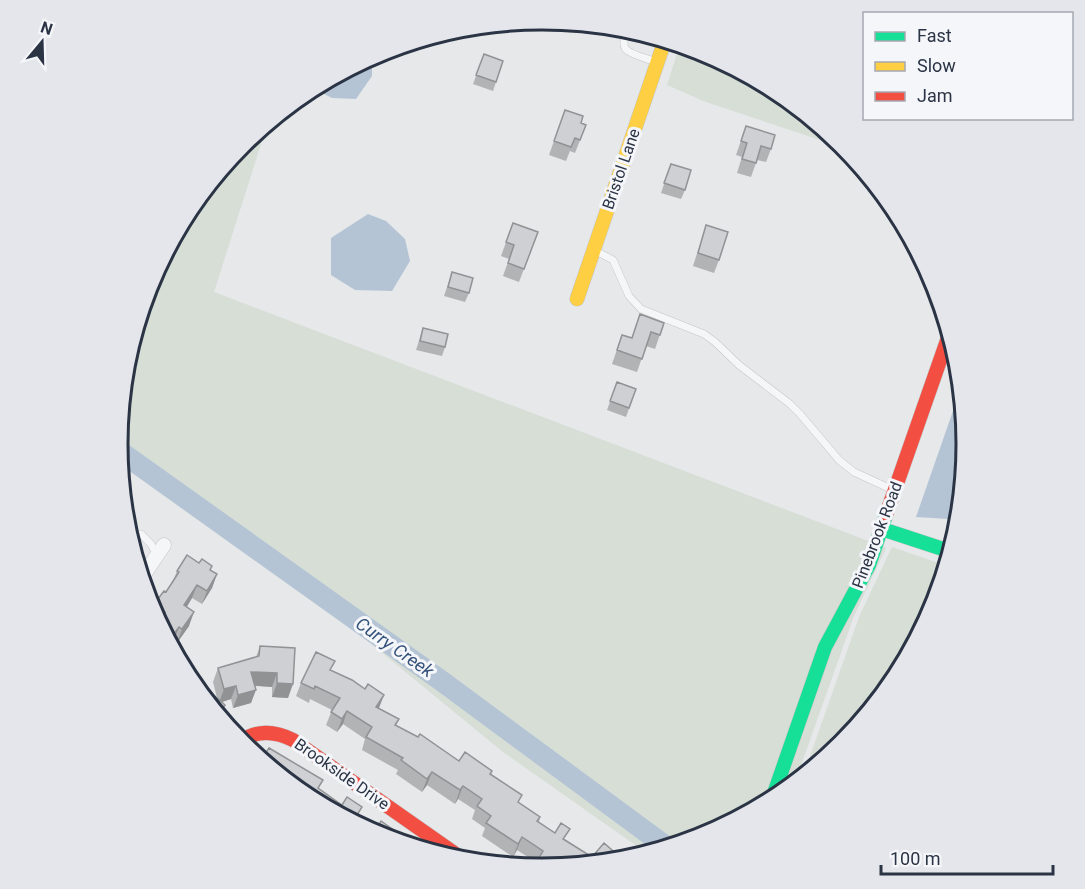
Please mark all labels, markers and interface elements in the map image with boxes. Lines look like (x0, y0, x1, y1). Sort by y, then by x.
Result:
north arrow (12, 12, 72, 72)
legend (863, 12, 1073, 120)
text: N (38, 17, 55, 39)
text: Fast (917, 25, 952, 46)
text: Slow (917, 55, 956, 76)
text: Jam (917, 85, 953, 106)
street label: Bristol Lane (598, 126, 644, 212)
street label: Pinebrook Road (848, 479, 906, 591)
water label: Curry Creek (352, 613, 439, 682)
street label: Brookside Drive (291, 734, 393, 814)
scale bar (881, 838, 1054, 876)
text: 100 m (890, 848, 941, 869)

